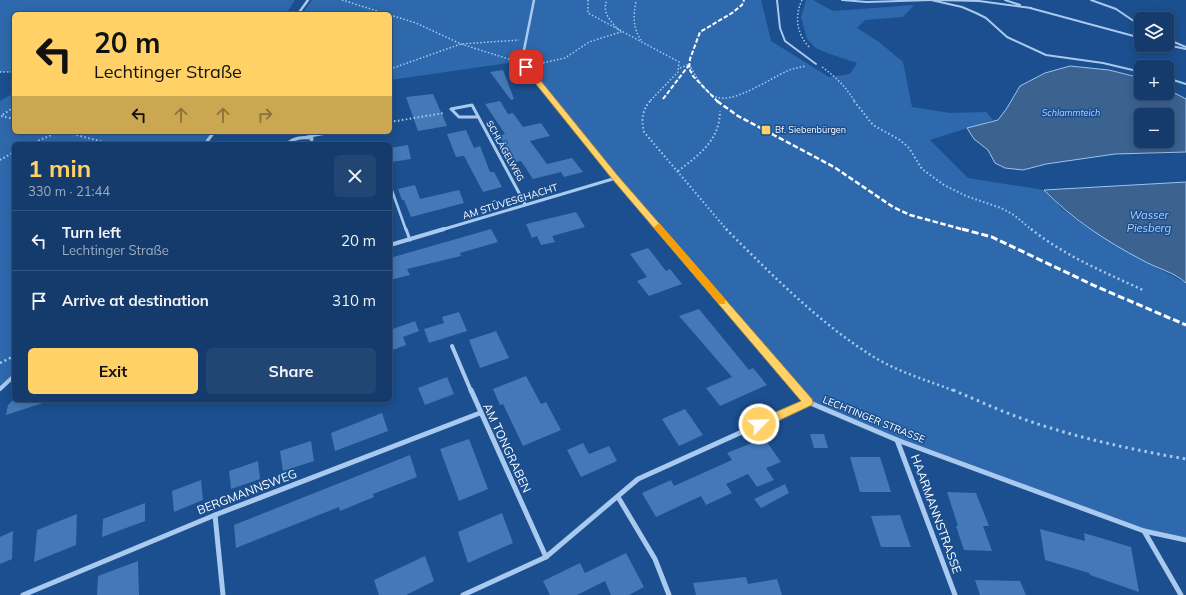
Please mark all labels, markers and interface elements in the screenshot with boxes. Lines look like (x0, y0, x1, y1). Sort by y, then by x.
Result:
map controls (1134, 12, 1174, 148)
button: layers (1134, 12, 1174, 52)
text: 20 m (94, 25, 160, 60)
icon: left (28, 28, 80, 80)
pin (509, 50, 543, 84)
icon: arrive (515, 56, 537, 78)
text: Lechtinger Straße (94, 60, 242, 83)
button: + (1134, 60, 1174, 100)
icon: left (128, 104, 150, 126)
icon: ahead (170, 104, 192, 126)
icon: ahead (212, 104, 234, 126)
icon: right (254, 104, 276, 126)
water label: Schlammteich (1042, 107, 1100, 118)
button: − (1134, 108, 1174, 148)
street label: SCHLÄGELWEG (484, 119, 527, 183)
marker: Bf. Siebenbürgen (760, 124, 772, 136)
place label: Bf. Siebenbürgen (775, 124, 846, 135)
text: 1 min (28, 153, 91, 183)
button: close (334, 155, 376, 197)
street label: AM STÜVESCHACHT (461, 181, 559, 222)
text: 330 m · 21:44 (28, 183, 110, 199)
water label: Wasser Piesberg (1127, 208, 1172, 235)
text: Turn left (62, 223, 121, 242)
icon: left (28, 230, 50, 252)
text: 20 m (341, 231, 376, 250)
text: Lechtinger Straße (62, 242, 169, 258)
icon: arrive (28, 290, 50, 312)
text: Arrive at destination (62, 291, 209, 310)
text: 310 m (332, 291, 376, 310)
button: Exit (28, 348, 198, 394)
button: Share (206, 348, 376, 394)
street label: LECHTINGER STRASSE (821, 393, 927, 446)
street label: AM TONGRABEN (480, 401, 535, 495)
position arrow (738, 403, 780, 445)
street label: HAARMANNSTRASSE (908, 452, 965, 575)
street label: BERGMANNSWEG (195, 466, 299, 517)

